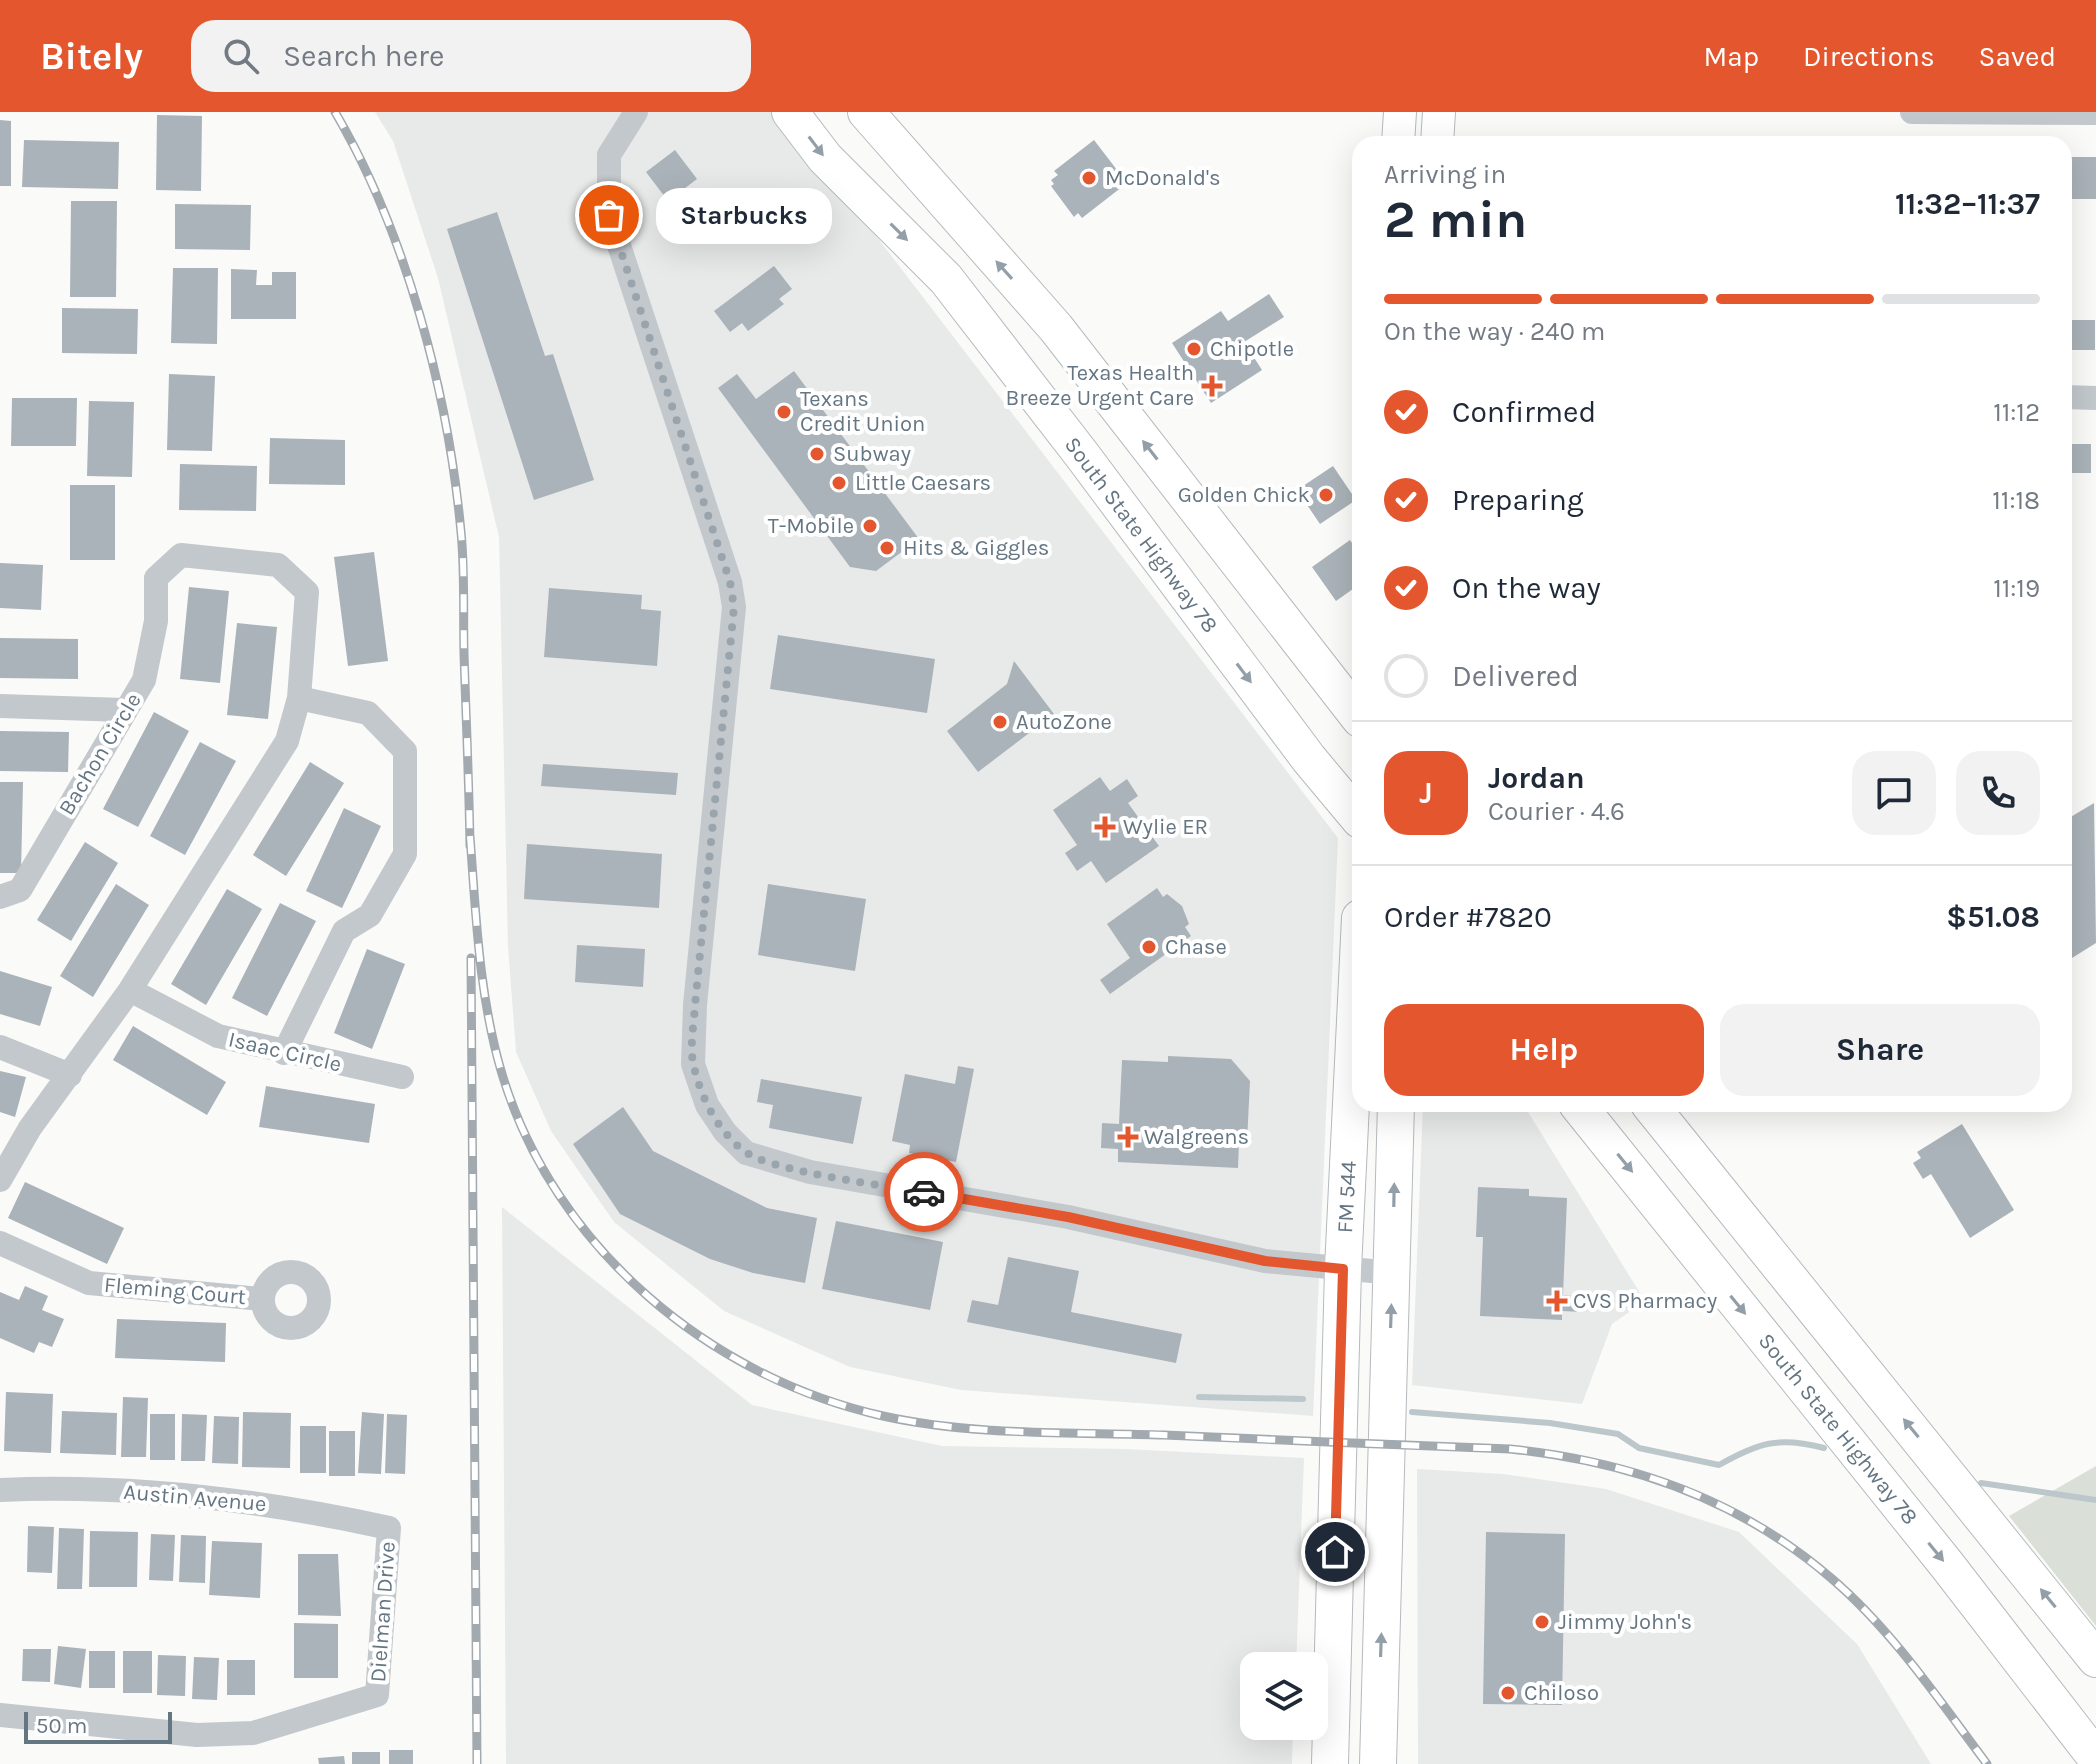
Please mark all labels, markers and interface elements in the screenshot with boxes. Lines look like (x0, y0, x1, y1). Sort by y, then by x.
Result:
search box (191, 20, 751, 92)
text: Bitely (40, 34, 143, 79)
icon: search (219, 34, 263, 78)
text: Search here (283, 38, 444, 74)
text: Map (1704, 40, 1759, 73)
text: Directions (1803, 40, 1935, 73)
text: Saved (1979, 40, 2056, 73)
one-way arrow (807, 135, 823, 156)
text: Arriving in (1384, 159, 1506, 190)
place label: McDonald's (1105, 165, 1221, 191)
marker: McDonald's (1080, 169, 1098, 187)
pin (575, 181, 643, 249)
text: 11:32–11:37 (1895, 186, 2040, 222)
callout: Starbucks (657, 187, 833, 243)
text: 2 min (1384, 189, 1527, 250)
icon: bag (587, 193, 631, 237)
text: Starbucks (680, 200, 808, 231)
one-way arrow (889, 222, 907, 241)
one-way arrow (995, 261, 1013, 280)
text: On the way · 240 m (1384, 316, 1605, 347)
place label: Chipotle (1210, 336, 1294, 362)
marker: Chipotle (1185, 340, 1203, 358)
place label: Texas Health Breeze Urgent Care (1006, 360, 1194, 411)
marker: Texas Health Breeze Urgent Care (1201, 375, 1223, 397)
place label: Texans Credit Union (800, 386, 925, 437)
icon: check (1384, 390, 1428, 434)
text: Confirmed (1452, 394, 1596, 430)
text: 11:12 (1993, 397, 2040, 428)
marker: Texans Credit Union (775, 403, 793, 421)
street label: South State Highway 78 (1059, 432, 1223, 638)
one-way arrow (1142, 440, 1158, 460)
place label: Subway (833, 441, 911, 467)
marker: Subway (808, 445, 826, 463)
place label: Little Caesars (855, 470, 991, 496)
marker: Little Caesars (830, 474, 848, 492)
icon: check (1384, 478, 1428, 522)
place label: Golden Chick (1178, 482, 1310, 508)
text: Preparing (1452, 482, 1584, 518)
text: 11:18 (1992, 485, 2040, 516)
marker: Golden Chick (1317, 486, 1335, 504)
place label: T-Mobile (768, 513, 854, 539)
marker: T-Mobile (861, 517, 879, 535)
place label: Hits & Giggles (903, 535, 1049, 561)
marker: Hits & Giggles (878, 539, 896, 557)
icon: check (1384, 566, 1428, 610)
text: On the way (1452, 570, 1601, 606)
text: 11:19 (1993, 573, 2040, 604)
text: Delivered (1452, 658, 1579, 694)
one-way arrow (1236, 663, 1252, 683)
street label: Bachon Circle (53, 688, 147, 820)
place label: AutoZone (1016, 709, 1112, 735)
marker: AutoZone (991, 713, 1009, 731)
button: chat (1852, 751, 1936, 835)
button: phone (1956, 751, 2040, 835)
text: Jordan (1488, 760, 1585, 796)
text: J (1419, 775, 1433, 811)
text: Courier · 4.6 (1488, 796, 1625, 827)
place label: Wylie ER (1123, 814, 1208, 840)
marker: Wylie ER (1094, 816, 1116, 838)
text: Order #7820 (1384, 899, 1552, 935)
text: $51.08 (1946, 899, 2040, 935)
place label: Chase (1165, 934, 1227, 960)
marker: Chase (1140, 938, 1158, 956)
button: Help (1384, 1004, 1704, 1096)
button: Share (1720, 1004, 2040, 1096)
street label: Isaac Circle (226, 1026, 344, 1078)
place label: Walgreens (1144, 1124, 1249, 1150)
marker: Walgreens (1119, 1128, 1137, 1146)
courier (884, 1152, 964, 1232)
one-way arrow (1616, 1153, 1633, 1173)
street label: FM 544 (1332, 1160, 1362, 1234)
icon: car (902, 1170, 946, 1214)
one-way arrow (1388, 1182, 1401, 1207)
street label: Fleming Court (103, 1272, 247, 1310)
place label: CVS Pharmacy (1573, 1288, 1717, 1314)
marker: CVS Pharmacy (1548, 1292, 1566, 1310)
one-way arrow (1730, 1295, 1746, 1315)
one-way arrow (1385, 1303, 1398, 1328)
street label: South State Highway 78 (1753, 1328, 1923, 1530)
one-way arrow (1903, 1418, 1919, 1438)
street label: Austin Avenue (123, 1479, 267, 1517)
pin (1301, 1518, 1369, 1586)
icon: home (1313, 1530, 1357, 1574)
street label: Dielman Drive (365, 1541, 401, 1683)
one-way arrow (1928, 1541, 1945, 1562)
one-way arrow (2040, 1588, 2056, 1608)
place label: Jimmy John's (1558, 1609, 1692, 1635)
marker: Jimmy John's (1533, 1613, 1551, 1631)
one-way arrow (1375, 1632, 1388, 1657)
map controls (1240, 1652, 1328, 1740)
button: layers (1240, 1652, 1328, 1740)
place label: Chiloso (1524, 1680, 1599, 1706)
marker: Chiloso (1499, 1684, 1517, 1702)
scale bar (24, 1708, 172, 1744)
text: 50 m (36, 1713, 87, 1739)

